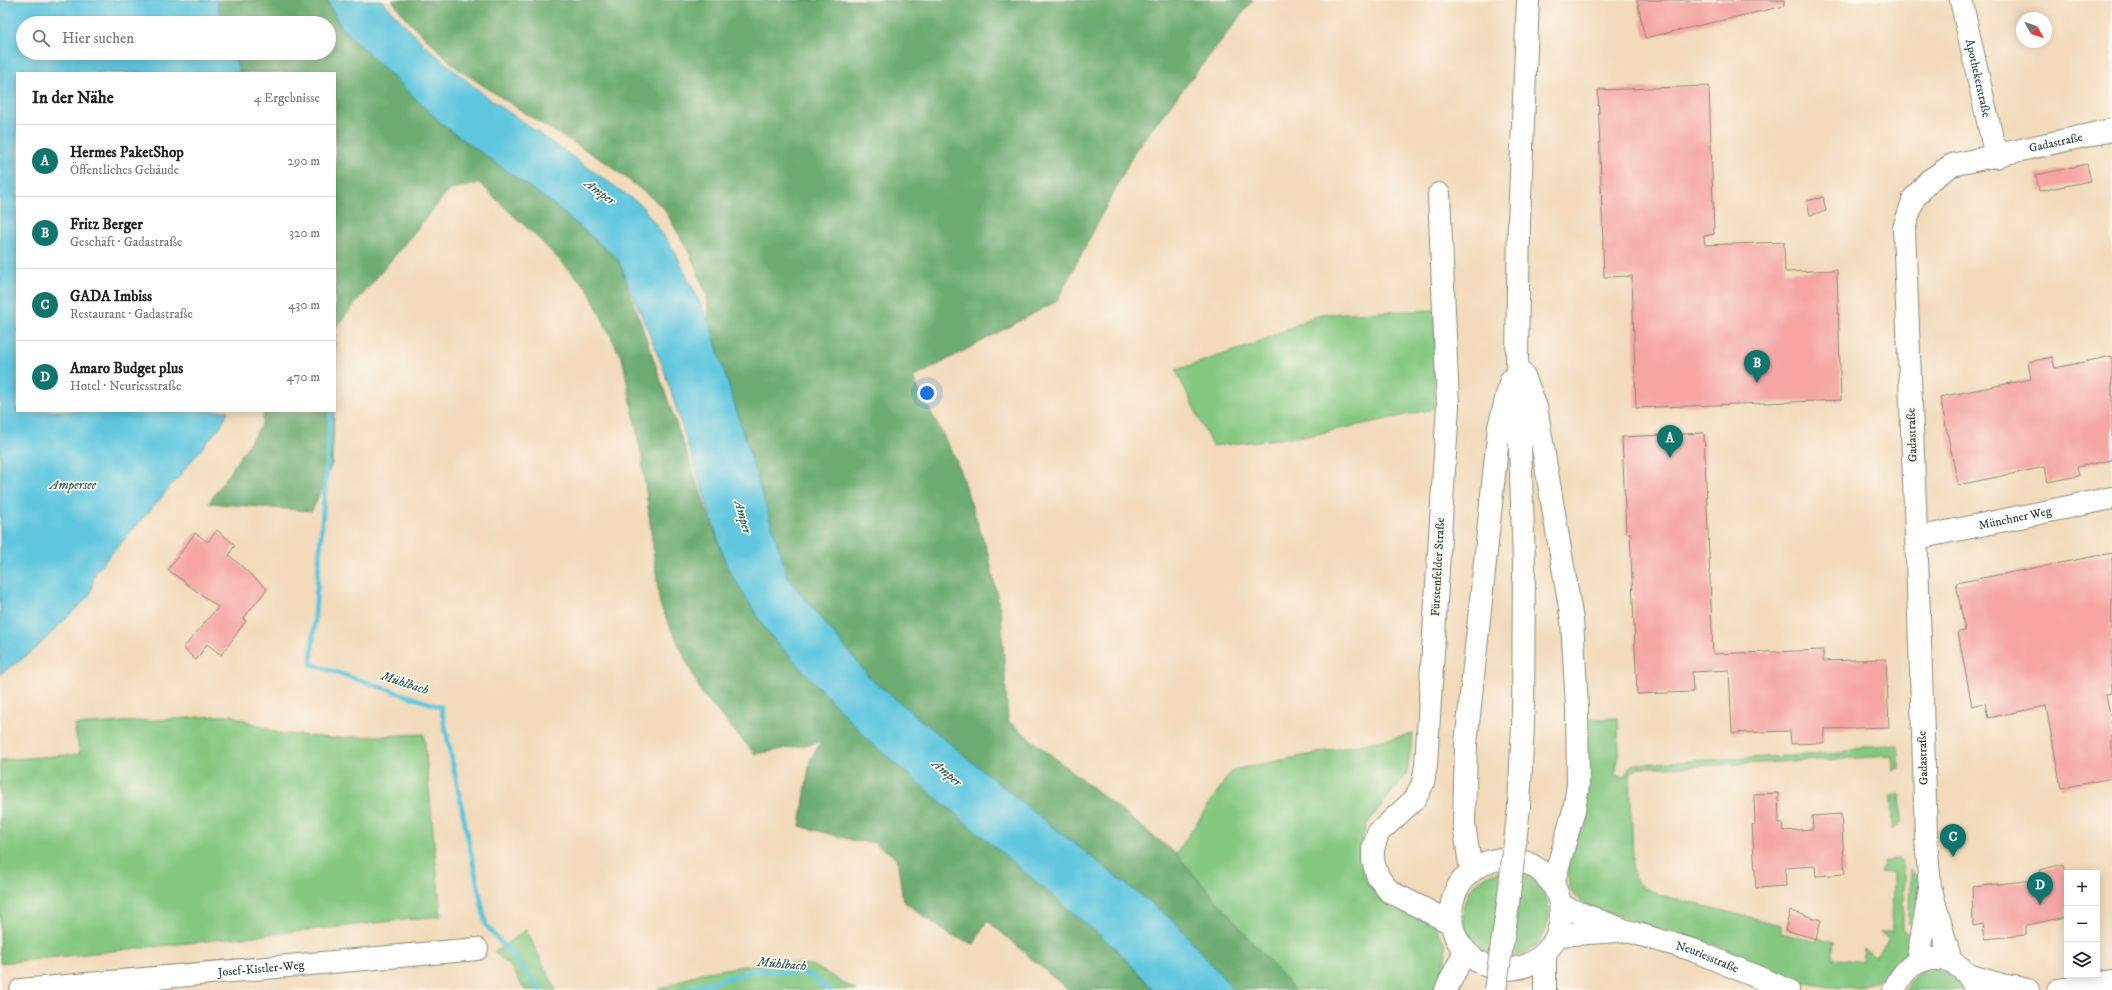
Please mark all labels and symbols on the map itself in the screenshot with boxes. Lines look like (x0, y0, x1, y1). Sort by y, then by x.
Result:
north arrow (2016, 12, 2052, 48)
street label: Apothekerstraße (1962, 38, 1994, 119)
street label: Gadastraße (2028, 129, 2084, 155)
water label: Amper (580, 174, 619, 209)
pin: B (1744, 350, 1770, 383)
your location (917, 383, 937, 403)
street label: Gadastraße (1904, 408, 1920, 462)
pin: A (1657, 425, 1683, 458)
water label: Ampersee (48, 477, 97, 493)
water label: Amper (730, 497, 756, 537)
street label: Münchner Weg (1977, 503, 2053, 533)
street label: Fürstenfelder Straße (1428, 517, 1448, 617)
water label: Mühlbach (378, 668, 431, 698)
street label: Gadastraße (1915, 731, 1931, 785)
water label: Amper (928, 755, 966, 791)
pin: C (1940, 824, 1966, 857)
pin: D (2027, 872, 2053, 905)
street label: Neuriesstraße (1674, 938, 1741, 976)
water label: Mühlbach (756, 954, 807, 974)
street label: Josef-Kistler-Weg (216, 957, 305, 980)

